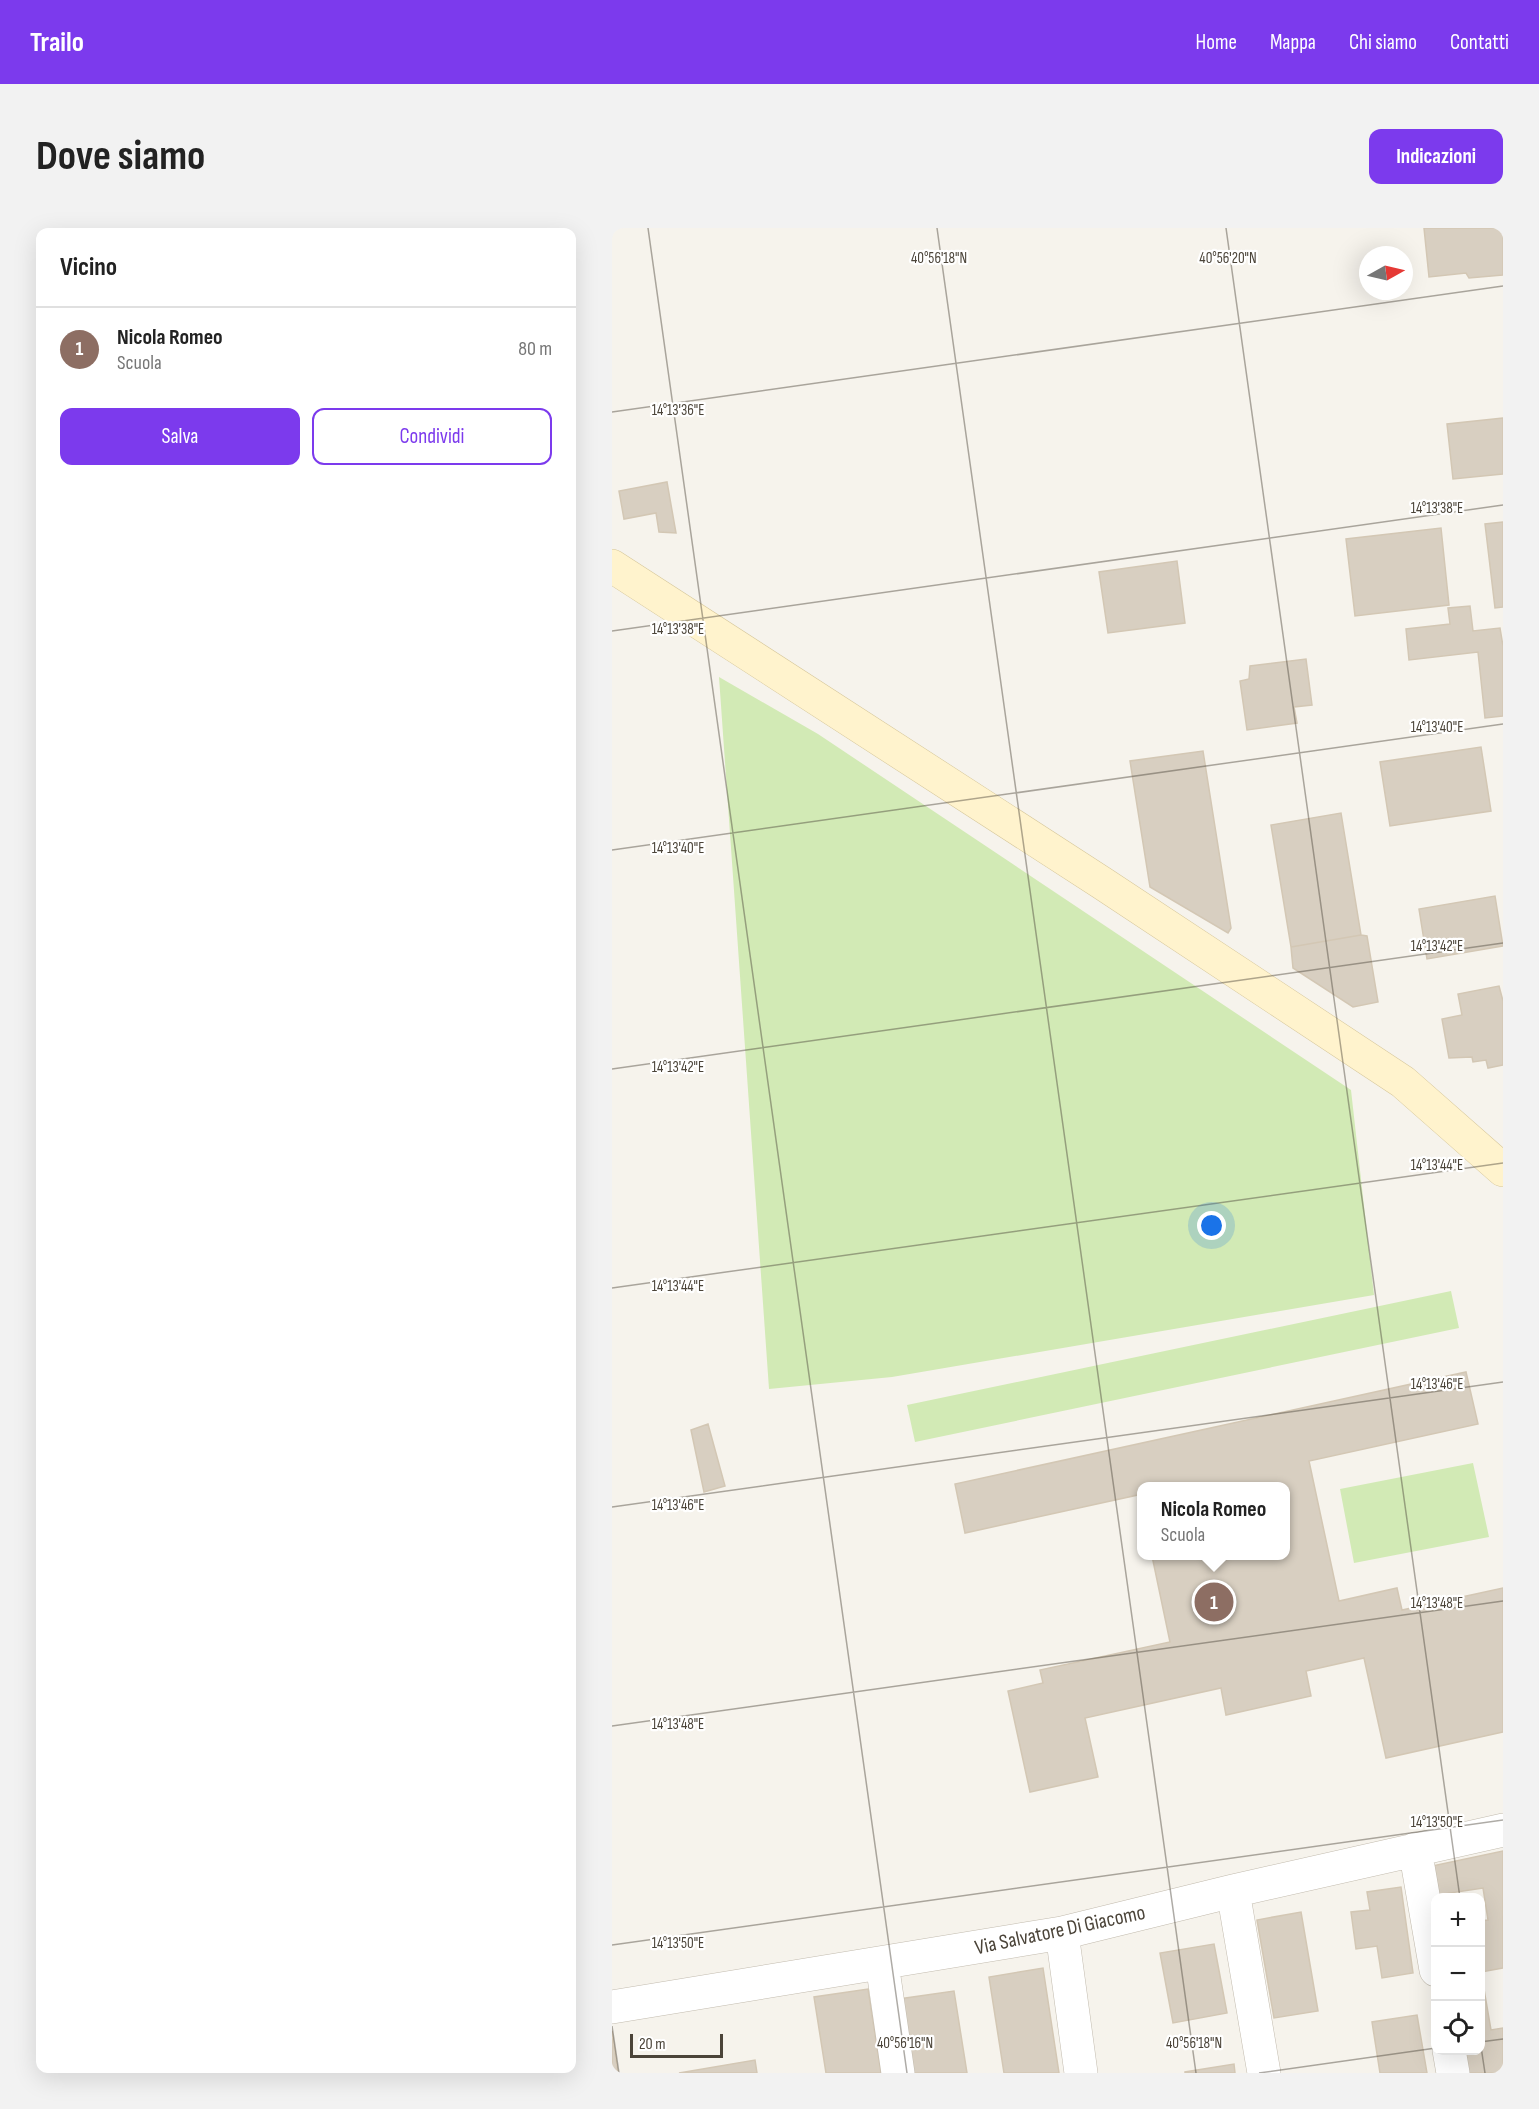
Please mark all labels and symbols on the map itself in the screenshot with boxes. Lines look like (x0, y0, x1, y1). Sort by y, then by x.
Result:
north arrow (1359, 246, 1413, 300)
text: 40°56'18"N (911, 249, 967, 268)
text: 40°56'20"N (1199, 249, 1257, 268)
text: 14°13'36"E (652, 401, 704, 420)
text: 14°13'38"E (1411, 499, 1463, 518)
text: 14°13'38"E (652, 620, 704, 639)
text: 14°13'40"E (1411, 718, 1463, 737)
text: 14°13'40"E (652, 839, 704, 858)
text: 14°13'42"E (1411, 937, 1463, 956)
text: 14°13'42"E (652, 1058, 704, 1077)
text: 14°13'44"E (1411, 1156, 1463, 1175)
your location (1197, 1211, 1226, 1240)
text: 14°13'44"E (652, 1277, 704, 1296)
text: 14°13'46"E (1411, 1375, 1463, 1394)
text: 14°13'46"E (652, 1496, 704, 1515)
pin: 1 (1194, 1580, 1234, 1624)
text: 14°13'48"E (1411, 1594, 1463, 1613)
text: 14°13'48"E (652, 1715, 704, 1734)
text: 14°13'50"E (1411, 1813, 1463, 1832)
street label: Via Salvatore Di Giacomo (973, 1900, 1147, 1960)
text: 14°13'50"E (652, 1934, 704, 1953)
scale bar (630, 2031, 723, 2058)
text: 40°56'16"N (877, 2034, 933, 2053)
text: 40°56'18"N (1166, 2034, 1222, 2053)

